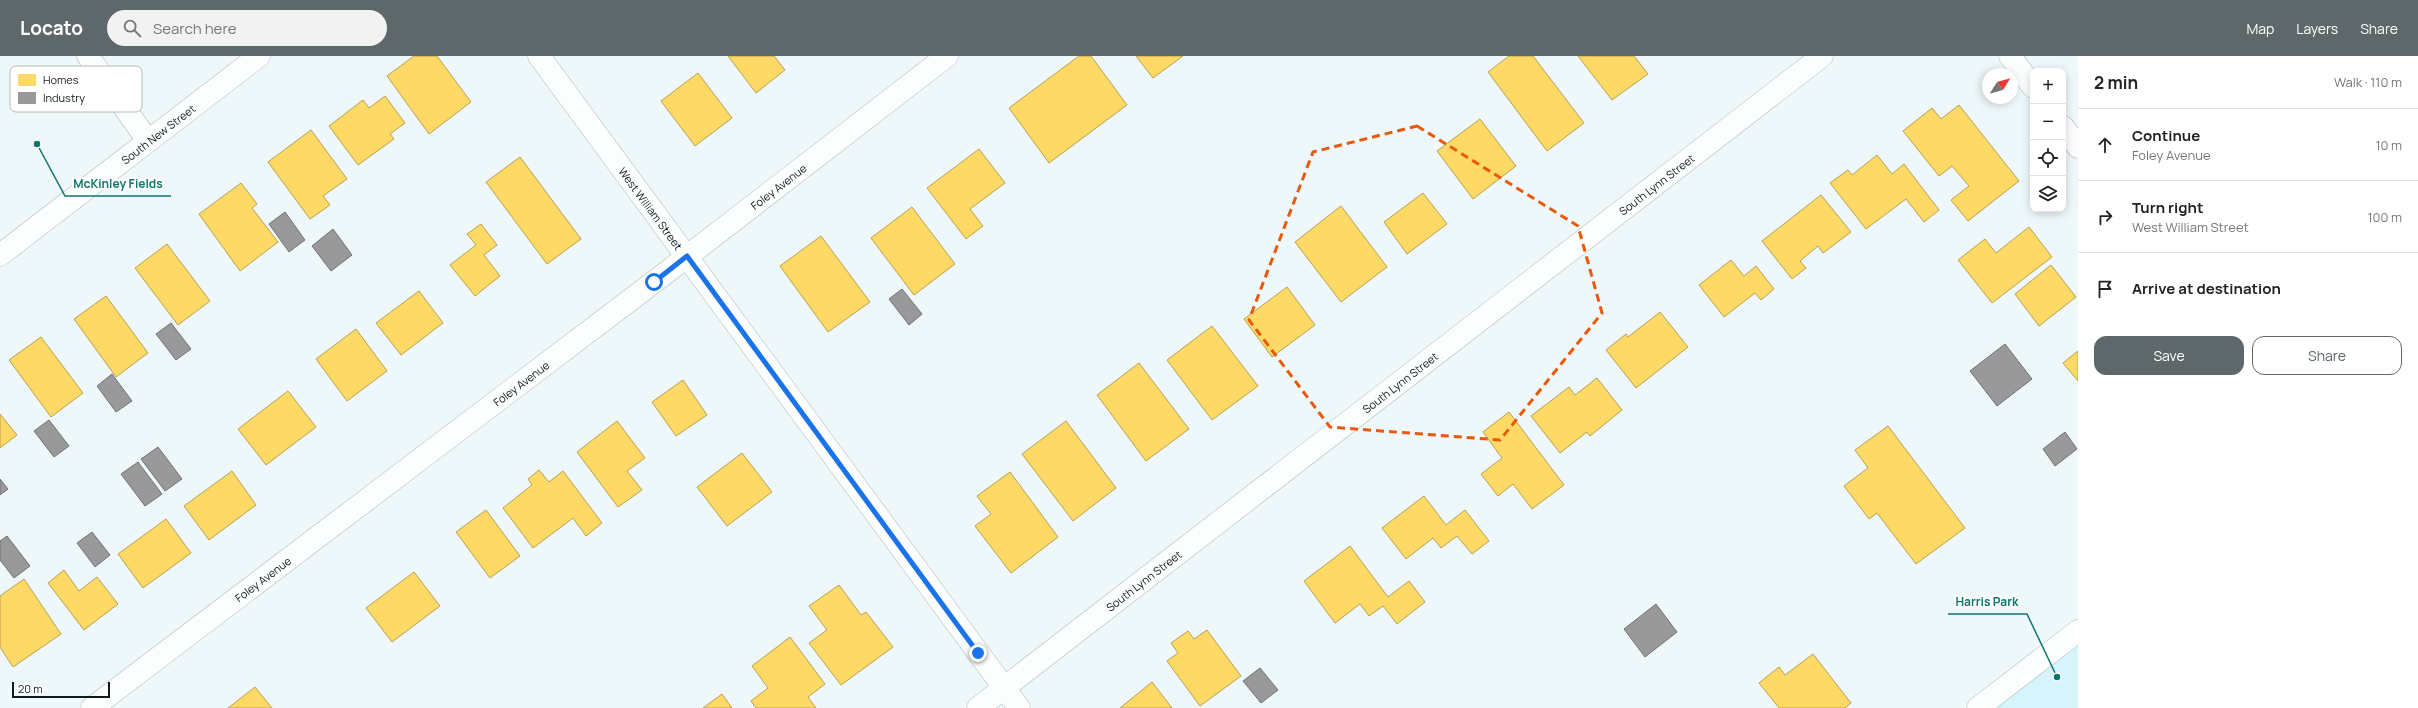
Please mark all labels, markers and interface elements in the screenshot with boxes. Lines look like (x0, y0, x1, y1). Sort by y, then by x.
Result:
search box (107, 10, 387, 46)
text: Locato (20, 15, 83, 41)
icon: search (121, 17, 143, 39)
text: Search here (153, 18, 236, 39)
text: Map (2246, 19, 2274, 38)
text: Layers (2296, 19, 2338, 38)
text: Share (2360, 19, 2398, 38)
legend (10, 66, 142, 112)
north arrow (1982, 68, 2018, 104)
map controls (2030, 68, 2066, 212)
button: + (2030, 68, 2066, 104)
text: 2 min (2094, 71, 2138, 94)
text: Homes (43, 72, 79, 87)
text: Walk · 110 m (2334, 73, 2402, 91)
text: Industry (43, 90, 85, 105)
street label: South New Street (118, 100, 198, 167)
button: − (2030, 104, 2066, 140)
text: Continue (2132, 125, 2200, 146)
icon: ahead (2094, 134, 2116, 156)
text: 10 m (2375, 136, 2402, 154)
button: locate (2030, 140, 2066, 176)
text: Foley Avenue (2132, 146, 2211, 164)
street label: South Lynn Street (1615, 150, 1697, 218)
street label: Foley Avenue (747, 160, 810, 212)
street label: West William Street (616, 164, 686, 252)
callout: McKinley Fields (65, 172, 171, 196)
text: McKinley Fields (73, 175, 163, 192)
button: layers (2030, 176, 2066, 212)
text: Turn right (2132, 197, 2203, 218)
icon: right (2094, 206, 2116, 228)
text: 100 m (2367, 208, 2402, 226)
text: West William Street (2132, 218, 2249, 236)
route start (645, 273, 663, 291)
icon: arrive (2094, 278, 2116, 300)
text: Arrive at destination (2132, 278, 2281, 299)
button: Save (2094, 336, 2244, 375)
button: Share (2252, 336, 2402, 375)
street label: South Lynn Street (1359, 348, 1441, 416)
street label: Foley Avenue (490, 357, 552, 409)
street label: South Lynn Street (1103, 546, 1184, 614)
street label: Foley Avenue (232, 552, 294, 605)
callout: Harris Park (1948, 590, 2027, 614)
text: Harris Park (1955, 593, 2019, 610)
route end (969, 644, 987, 662)
scale bar (12, 680, 110, 699)
text: 20 m (18, 681, 43, 696)

